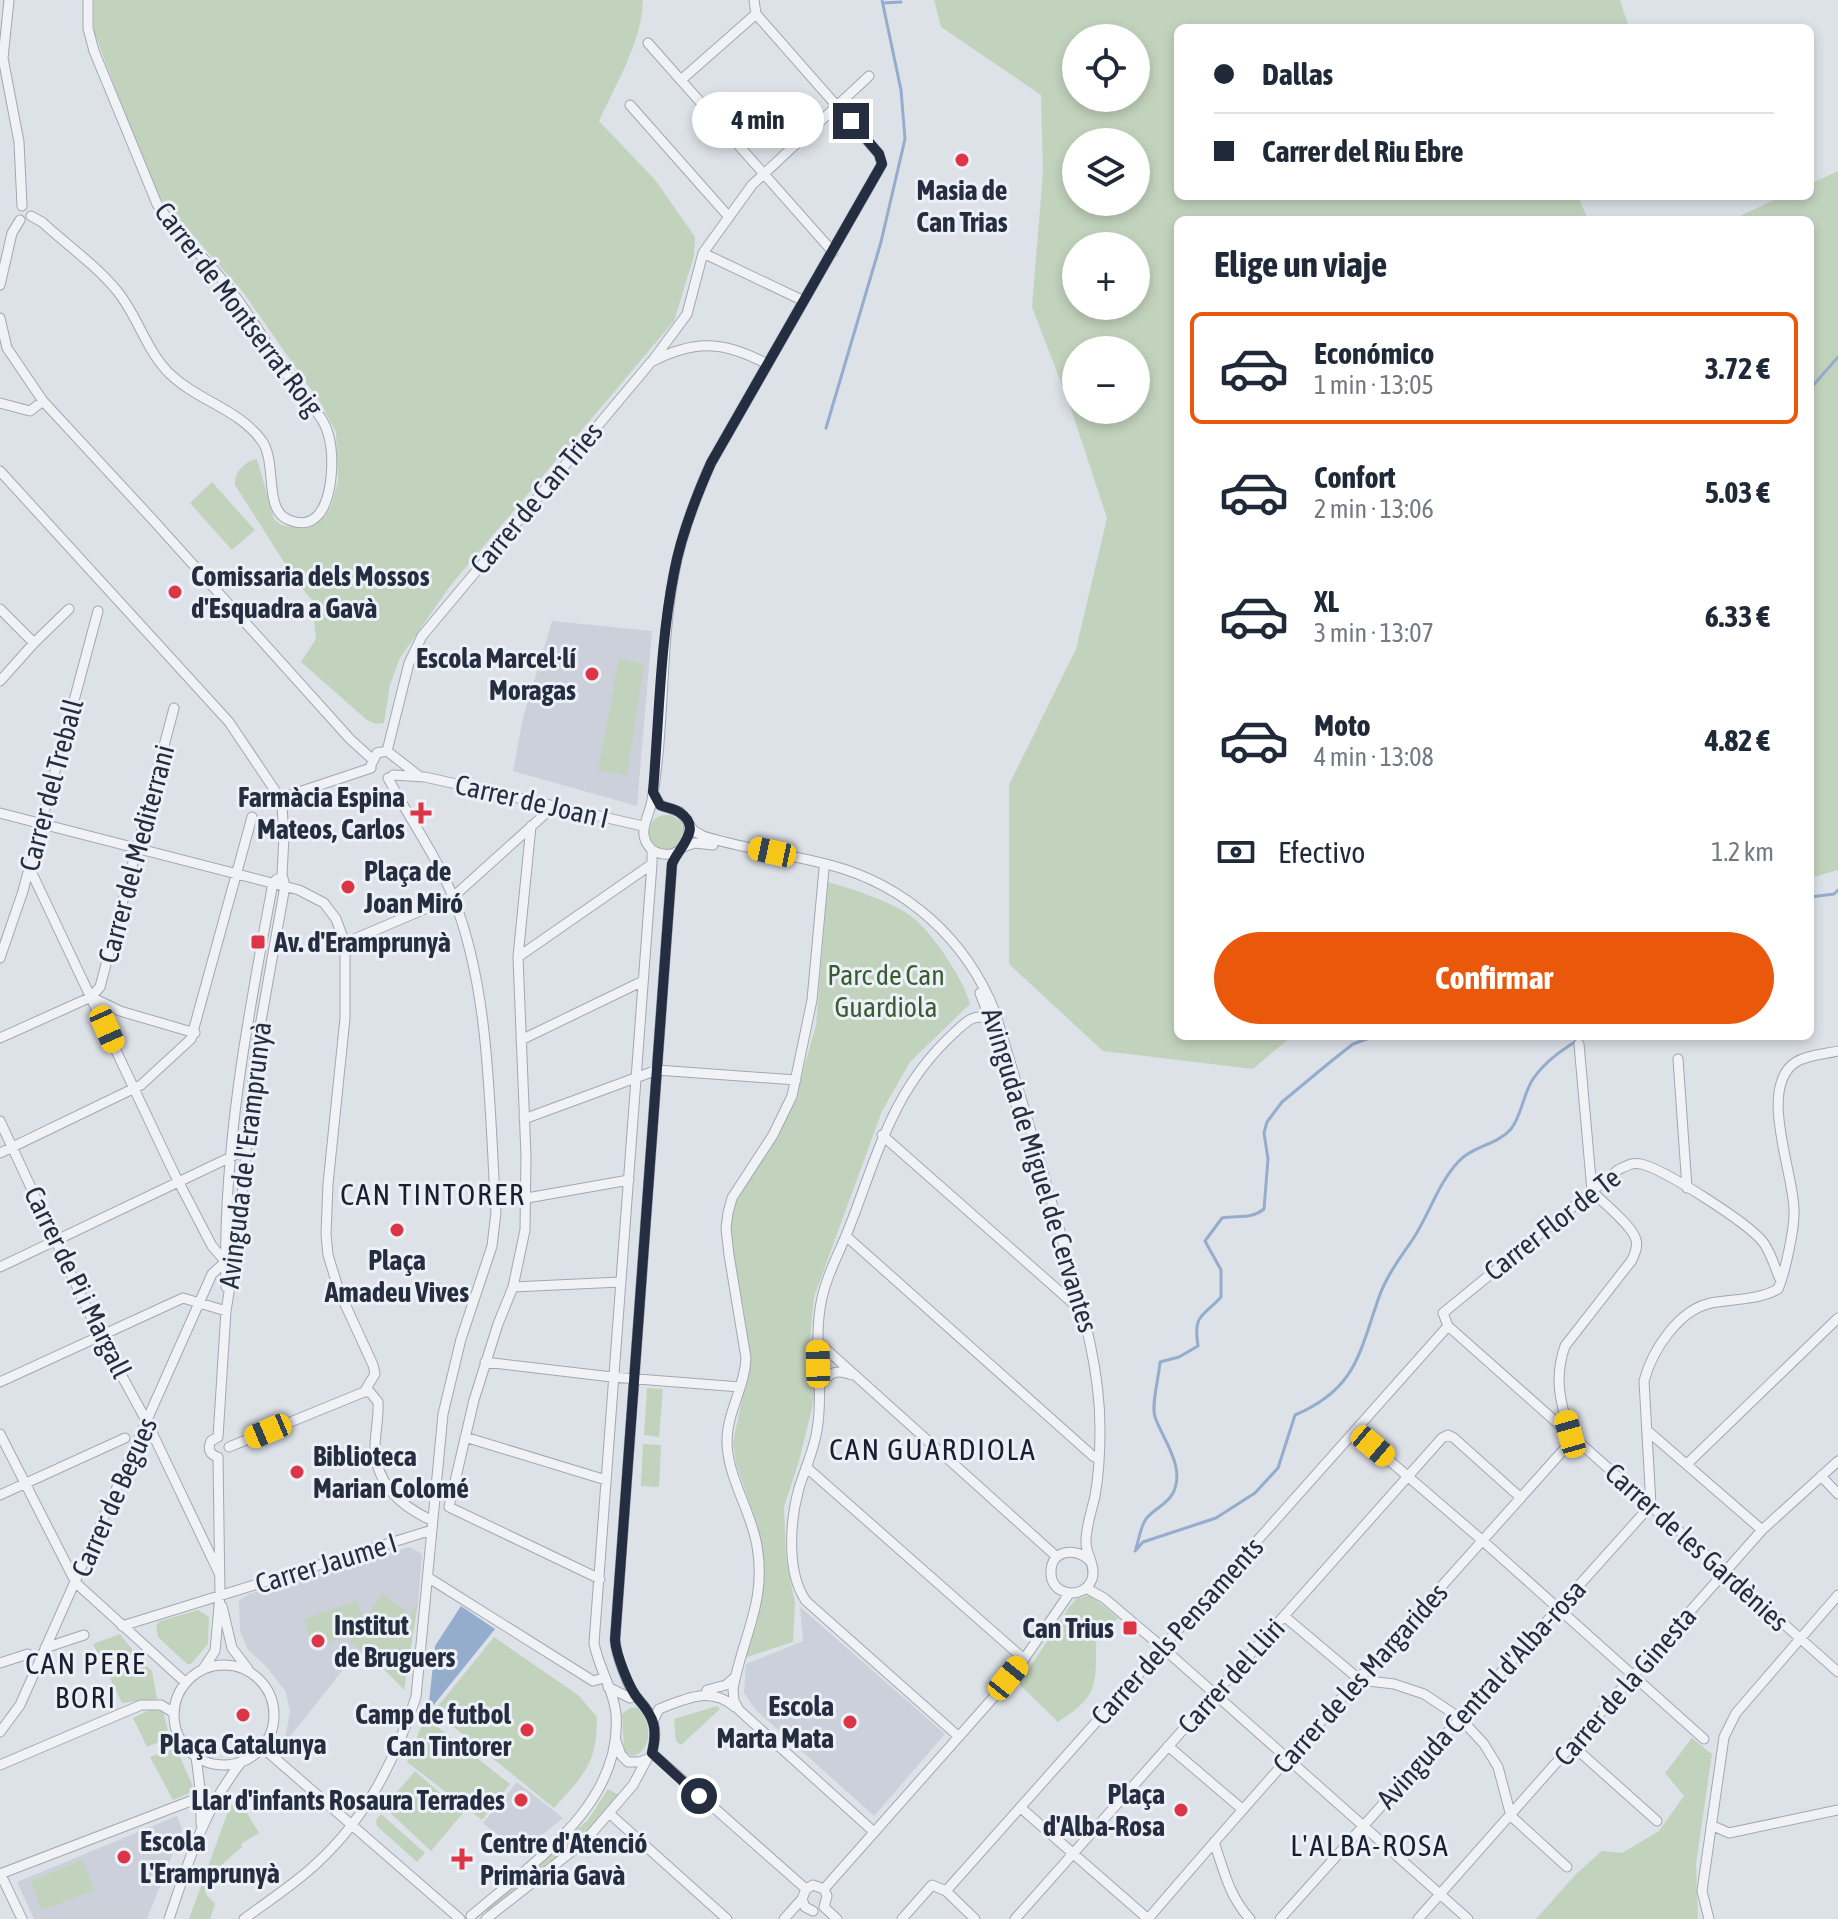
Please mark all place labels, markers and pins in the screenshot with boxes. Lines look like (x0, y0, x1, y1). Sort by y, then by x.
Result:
marker: Masia de Can Trias (953, 151, 971, 169)
place label: Masia de Can Trias (916, 174, 1008, 238)
place label: Comissaria dels Mossos d'Esquadra a Gavà (191, 560, 430, 624)
marker: Comissaria dels Mossos d'Esquadra a Gavà (166, 583, 184, 601)
place label: Escola Marcel·lí Moragas (416, 642, 577, 706)
marker: Escola Marcel·lí Moragas (583, 665, 601, 683)
place label: Farmàcia Espina Mateos, Carlos (238, 781, 405, 845)
marker: Farmàcia Espina Mateos, Carlos (412, 804, 430, 822)
place label: Plaça de Joan Miró (363, 855, 463, 919)
marker: Plaça de Joan Miró (339, 878, 357, 896)
place label: Av. d'Eramprunyà (273, 926, 451, 958)
marker: Av. d'Eramprunyà (249, 933, 267, 951)
marker: Plaça Amadeu Vives (388, 1221, 406, 1239)
place label: Plaça Amadeu Vives (324, 1244, 469, 1308)
place label: Biblioteca Marian Colomé (313, 1440, 469, 1504)
marker: Biblioteca Marian Colomé (288, 1463, 306, 1481)
place label: Institut de Bruguers (334, 1609, 455, 1673)
place label: Can Trius (1022, 1612, 1114, 1644)
marker: Can Trius (1121, 1619, 1139, 1637)
marker: Institut de Bruguers (309, 1632, 327, 1650)
place label: Escola Marta Mata (716, 1690, 834, 1754)
place label: Camp de futbol Can Tintorer (355, 1698, 512, 1762)
marker: Plaça Catalunya (234, 1706, 252, 1724)
marker: Escola Marta Mata (841, 1713, 859, 1731)
marker: Camp de futbol Can Tintorer (518, 1721, 536, 1739)
place label: Plaça Catalunya (160, 1728, 326, 1760)
place label: Plaça d'Alba-Rosa (1043, 1778, 1165, 1842)
place label: Llar d'infants Rosaura Terrades (191, 1784, 505, 1816)
marker: Llar d'infants Rosaura Terrades (512, 1791, 530, 1809)
marker: Plaça d'Alba-Rosa (1172, 1801, 1190, 1819)
place label: Escola L'Eramprunyà (140, 1825, 280, 1889)
place label: Centre d'Atenció Primària Gavà (480, 1827, 647, 1891)
marker: Escola L'Eramprunyà (115, 1848, 133, 1866)
marker: Centre d'Atenció Primària Gavà (451, 1848, 473, 1870)

